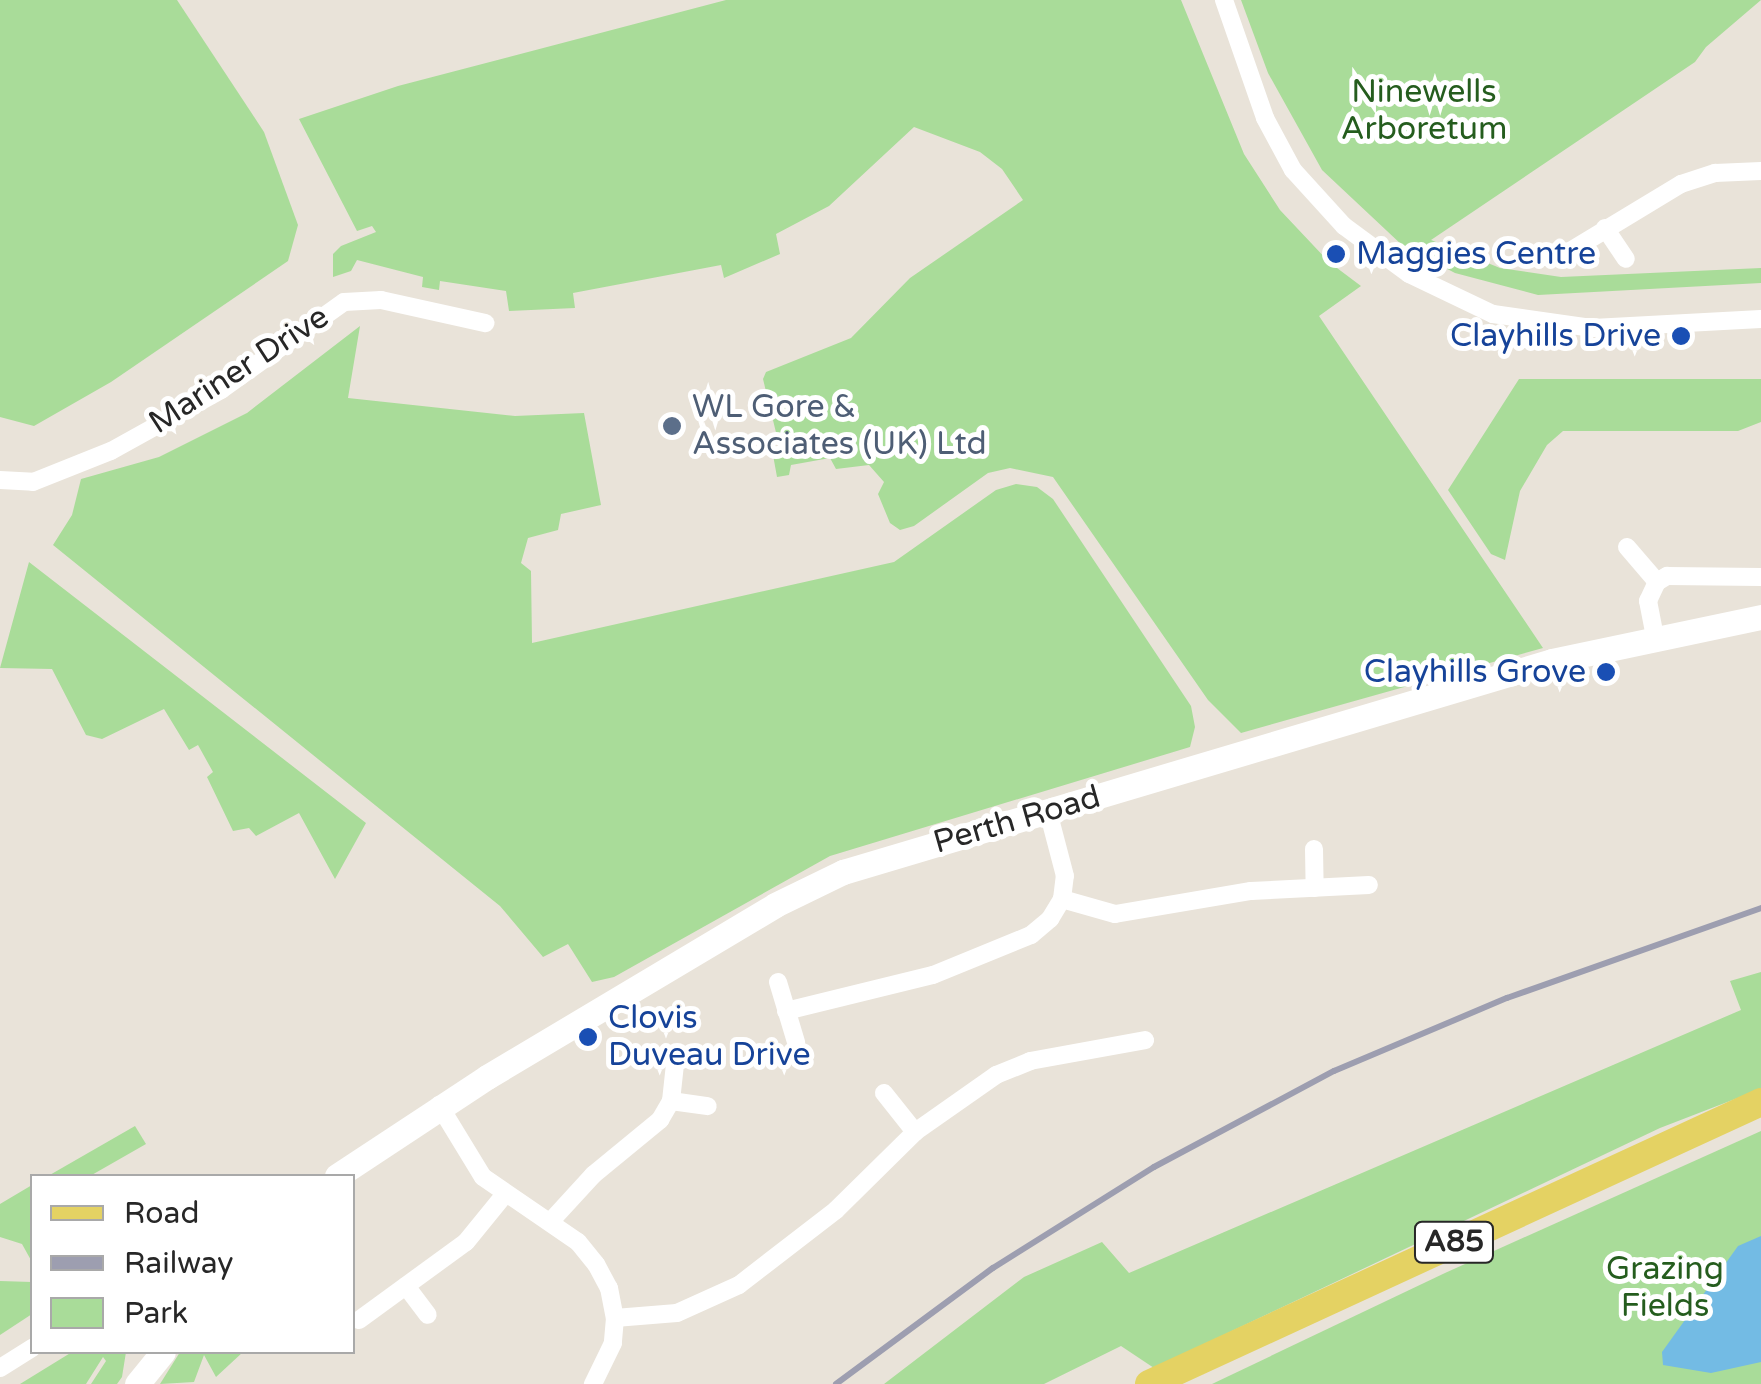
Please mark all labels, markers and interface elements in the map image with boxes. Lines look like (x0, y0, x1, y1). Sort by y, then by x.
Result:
park label: Ninewells Arboretum (1341, 74, 1507, 149)
place label: Maggies Centre (1356, 235, 1596, 273)
marker: Maggies Centre (1325, 243, 1347, 265)
street label: Mariner Drive (142, 298, 336, 442)
place label: Clayhills Drive (1450, 317, 1661, 355)
marker: Clayhills Drive (1670, 325, 1692, 347)
place label: WL Gore & Associates (UK) Ltd (692, 389, 987, 464)
marker: WL Gore & Associates (UK) Ltd (661, 415, 683, 437)
place label: Clayhills Grove (1364, 653, 1586, 691)
marker: Clayhills Grove (1595, 661, 1617, 683)
street label: Perth Road (929, 778, 1105, 862)
place label: Clovis Duveau Drive (608, 1000, 811, 1075)
marker: Clovis Duveau Drive (577, 1026, 599, 1048)
legend (30, 1174, 355, 1354)
text: Road (124, 1195, 199, 1232)
road number: A85 (1412, 1217, 1496, 1267)
text: Railway (124, 1245, 233, 1282)
park label: Grazing Fields (1606, 1251, 1724, 1326)
text: Park (124, 1295, 188, 1332)

